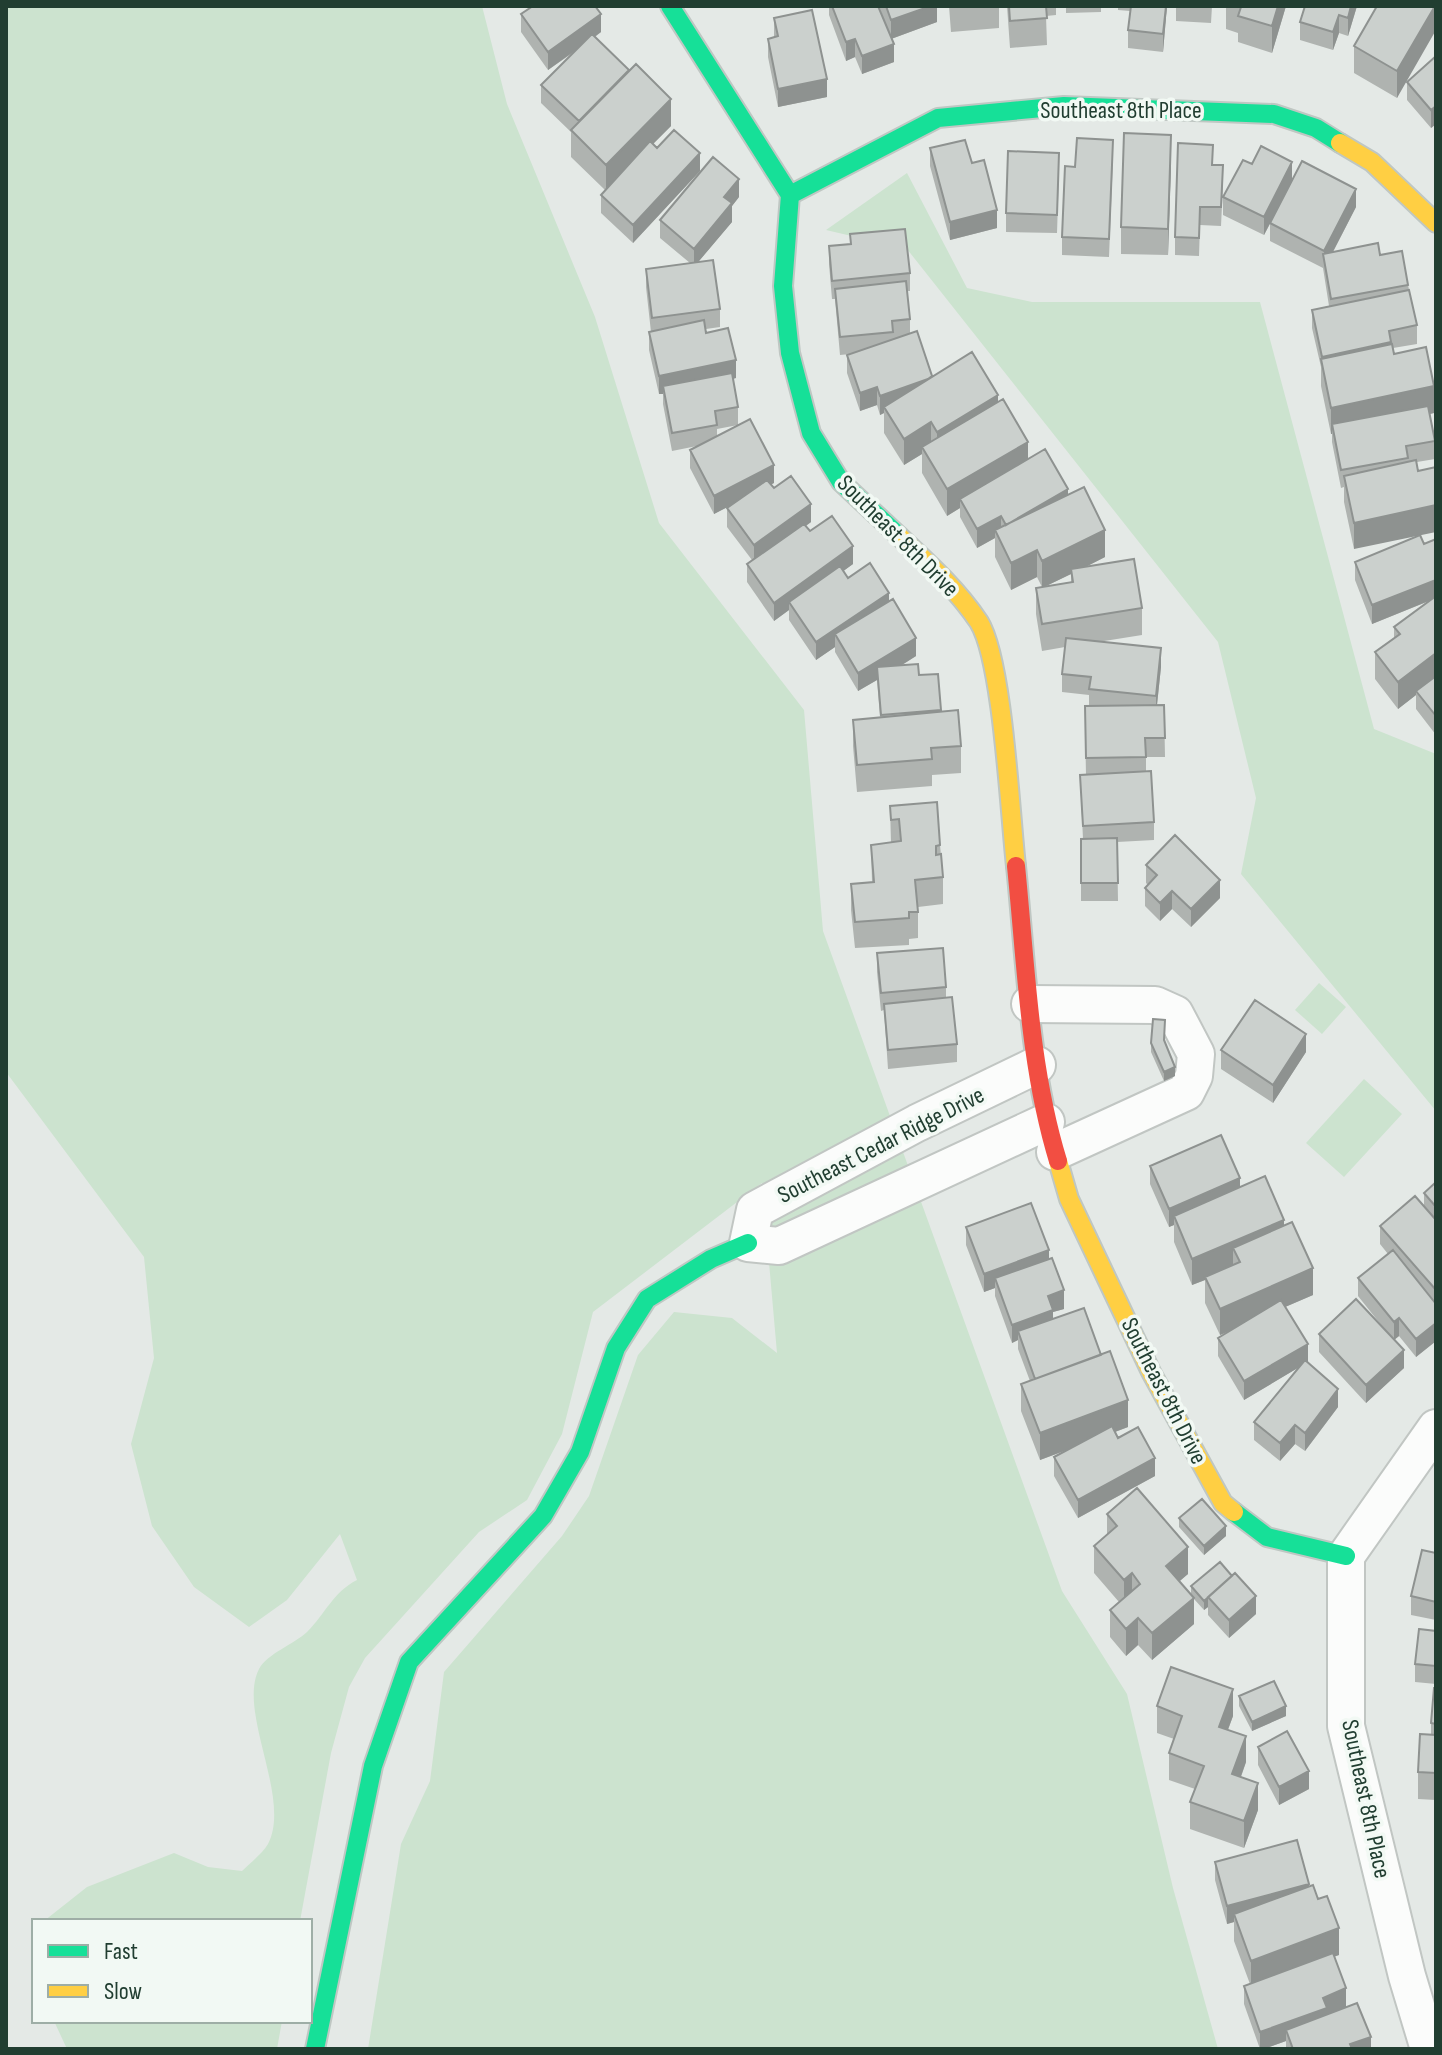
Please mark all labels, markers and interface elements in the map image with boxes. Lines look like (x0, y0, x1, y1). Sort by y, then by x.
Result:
street label: Southeast 8th Place (1040, 96, 1202, 125)
street label: Southeast 8th Drive (831, 469, 965, 603)
street label: Southeast Cedar Ridge Drive (773, 1080, 989, 1210)
street label: Southeast 8th Drive (1115, 1313, 1213, 1469)
street label: Southeast 8th Place (1335, 1717, 1397, 1881)
legend (32, 1919, 312, 2023)
text: Fast (104, 1937, 138, 1966)
text: Slow (104, 1977, 142, 2006)

